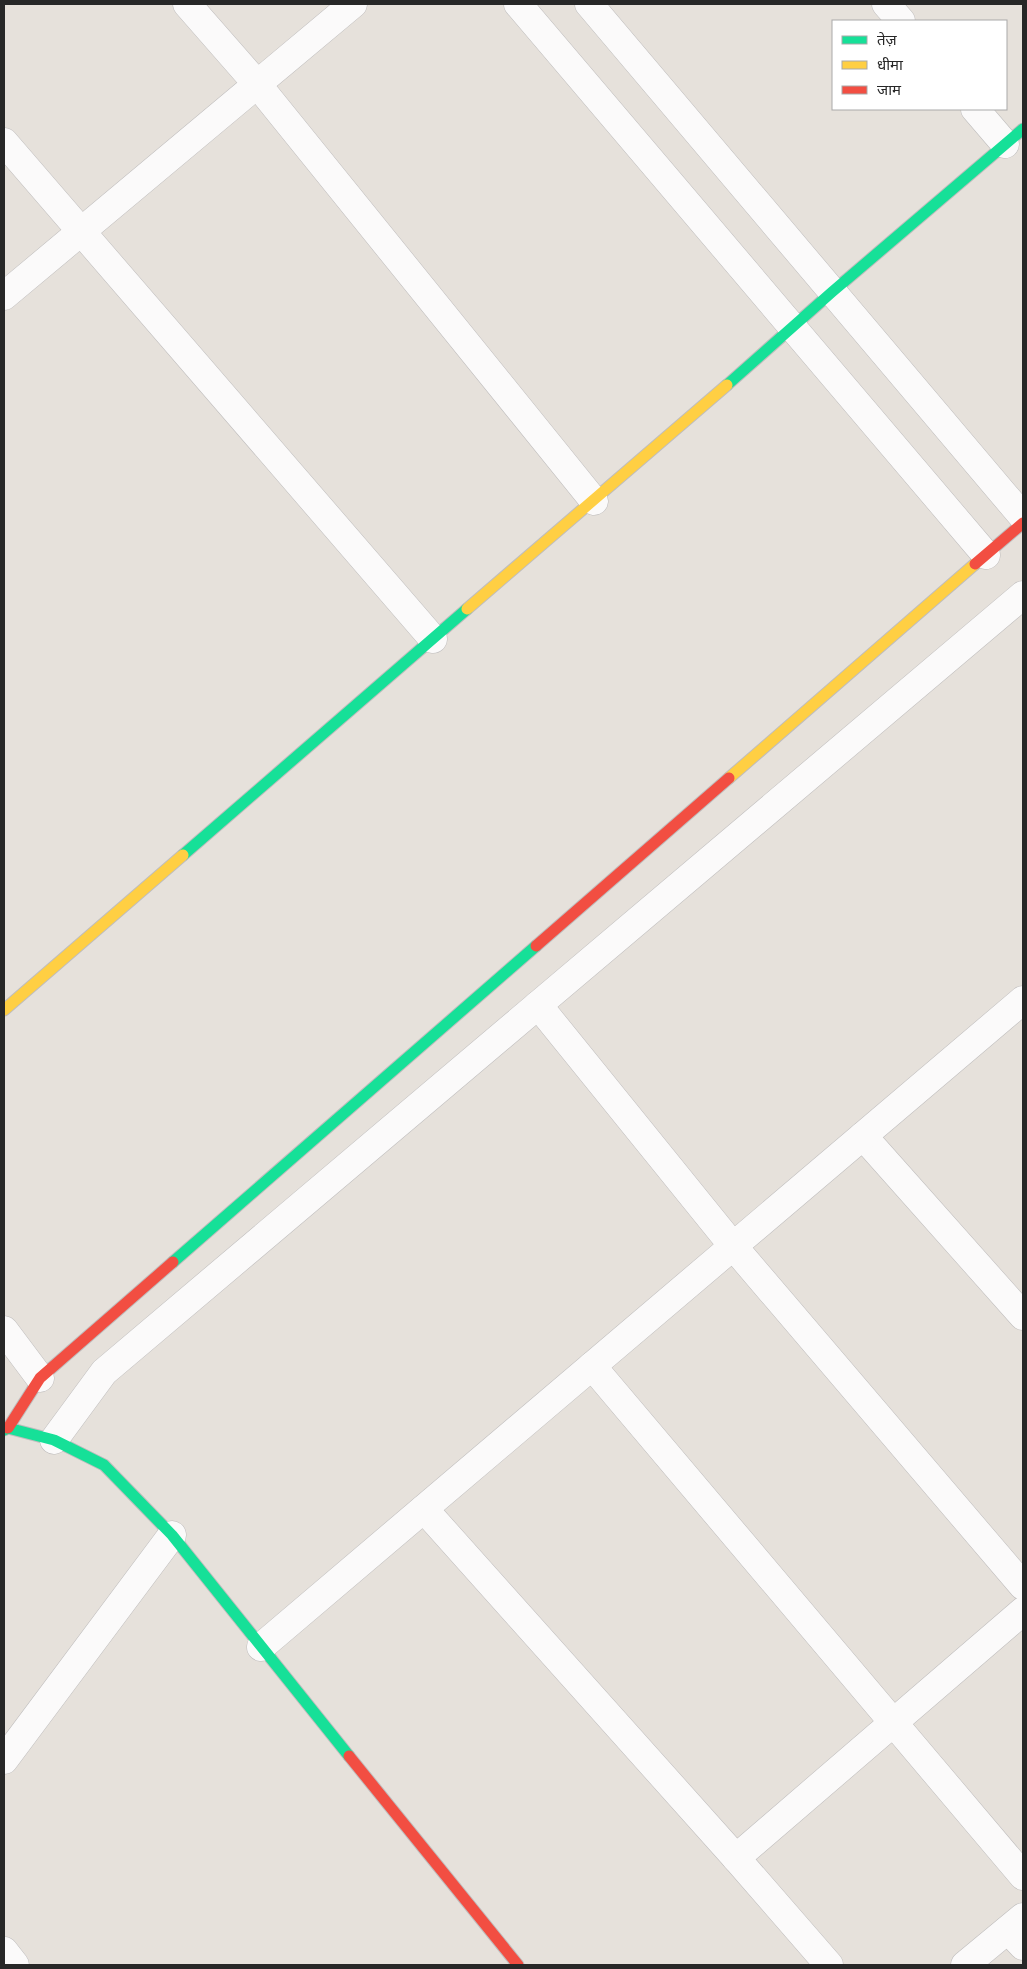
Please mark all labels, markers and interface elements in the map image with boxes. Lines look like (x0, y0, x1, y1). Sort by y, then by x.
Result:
legend (832, 20, 1007, 110)
text: तेज़ (877, 30, 898, 49)
text: धीमा (877, 55, 904, 74)
text: जाम (877, 80, 902, 99)

